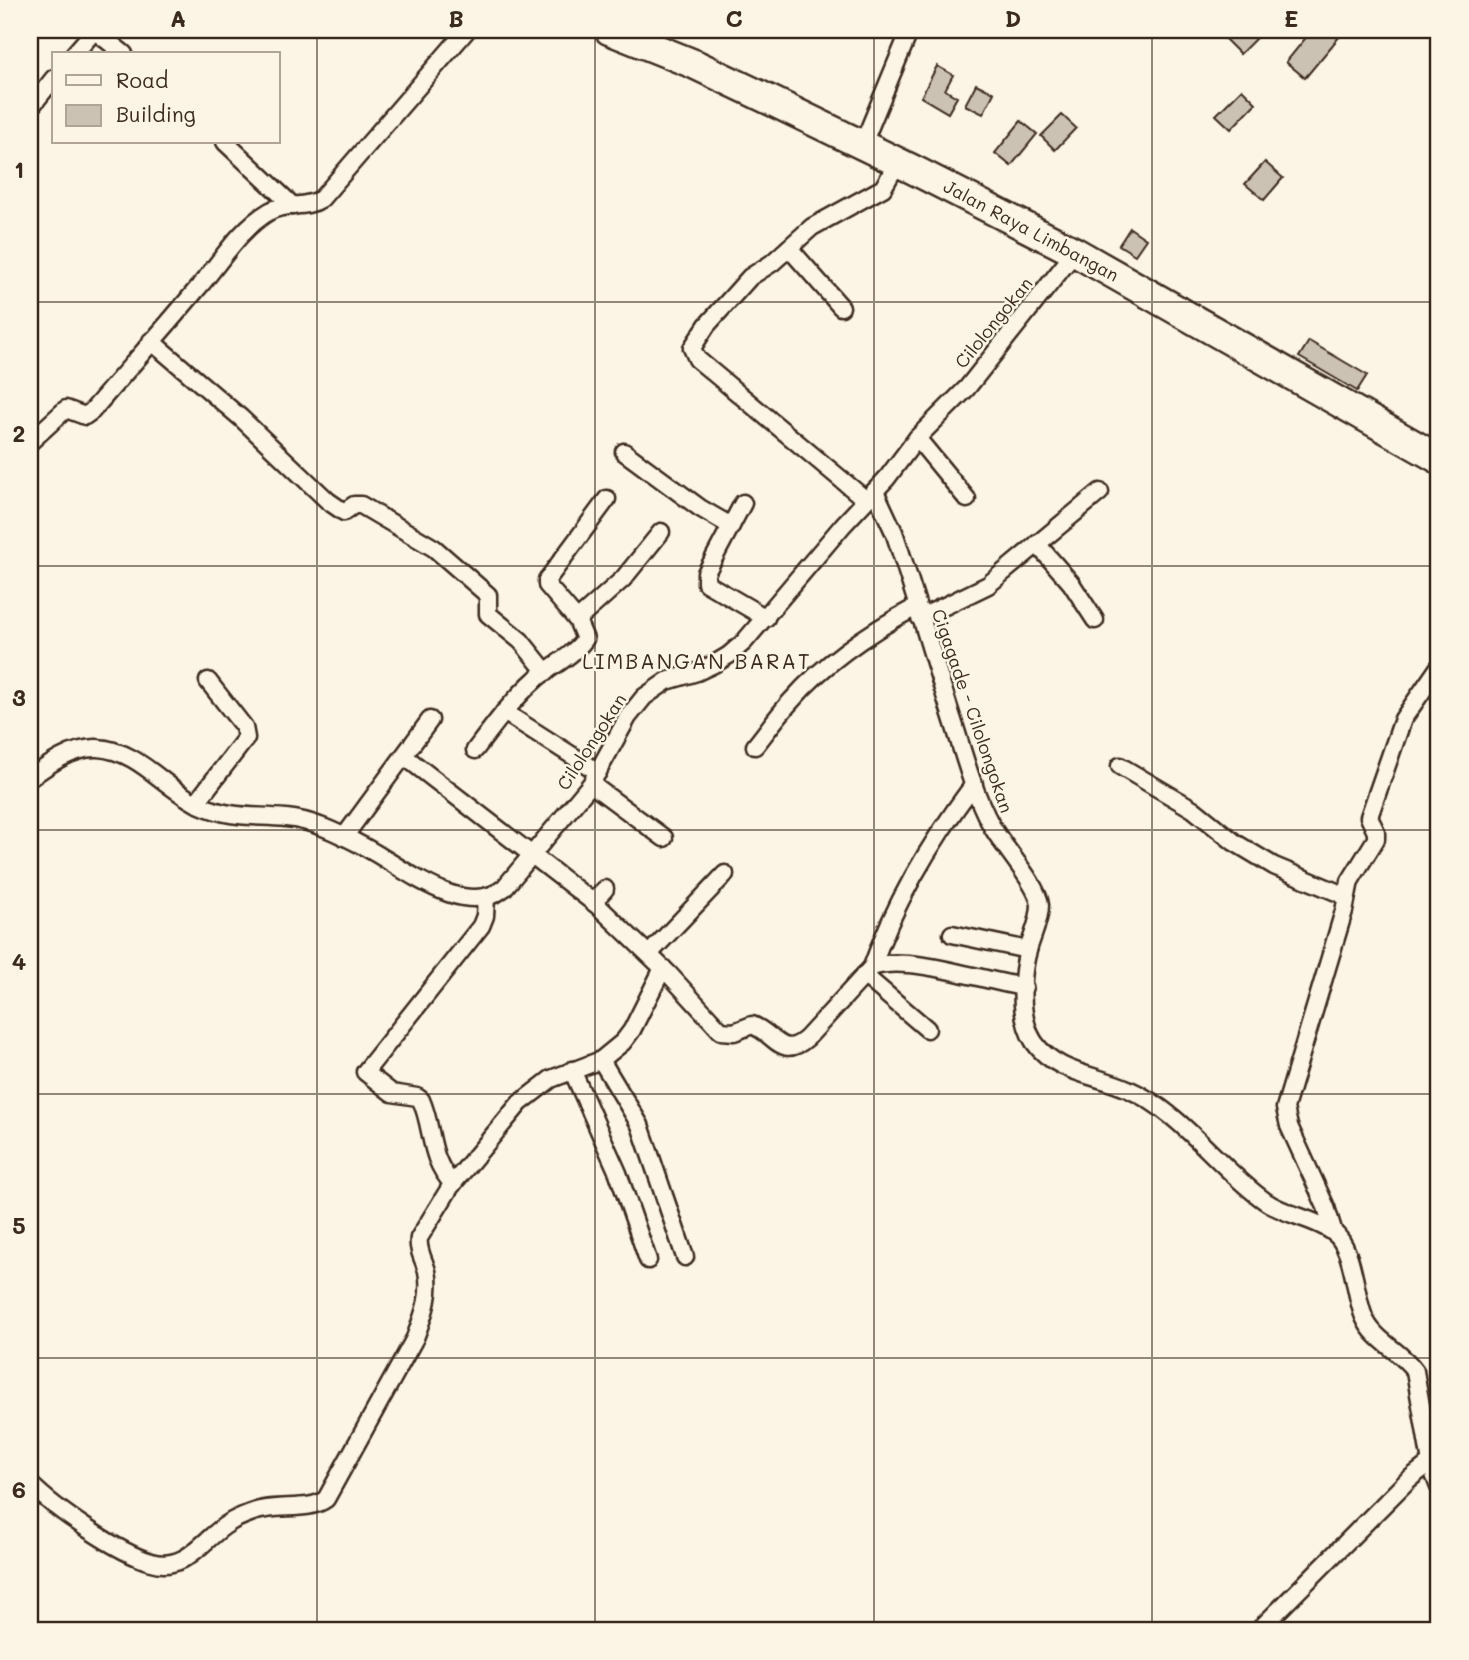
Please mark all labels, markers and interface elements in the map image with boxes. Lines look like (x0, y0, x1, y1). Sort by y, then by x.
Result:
text: A (170, 3, 186, 33)
text: B (448, 3, 464, 33)
text: C (725, 3, 743, 33)
text: D (1005, 3, 1021, 33)
text: E (1284, 3, 1298, 33)
legend (52, 52, 280, 144)
text: Road (116, 66, 168, 93)
text: Building (116, 100, 196, 127)
text: 1 (14, 154, 24, 184)
street label: Jalan Raya Limbangan (940, 174, 1123, 287)
street label: Cilolongokan (949, 272, 1037, 373)
text: 2 (13, 418, 25, 448)
street label: Cigagade - Cilolongokan (927, 606, 1019, 816)
district label: LIMBANGAN BARAT (582, 647, 812, 674)
text: 3 (12, 682, 26, 712)
street label: Cilolongokan (551, 689, 631, 794)
text: 4 (12, 946, 26, 976)
text: 5 (12, 1210, 26, 1240)
text: 6 (12, 1474, 26, 1504)

